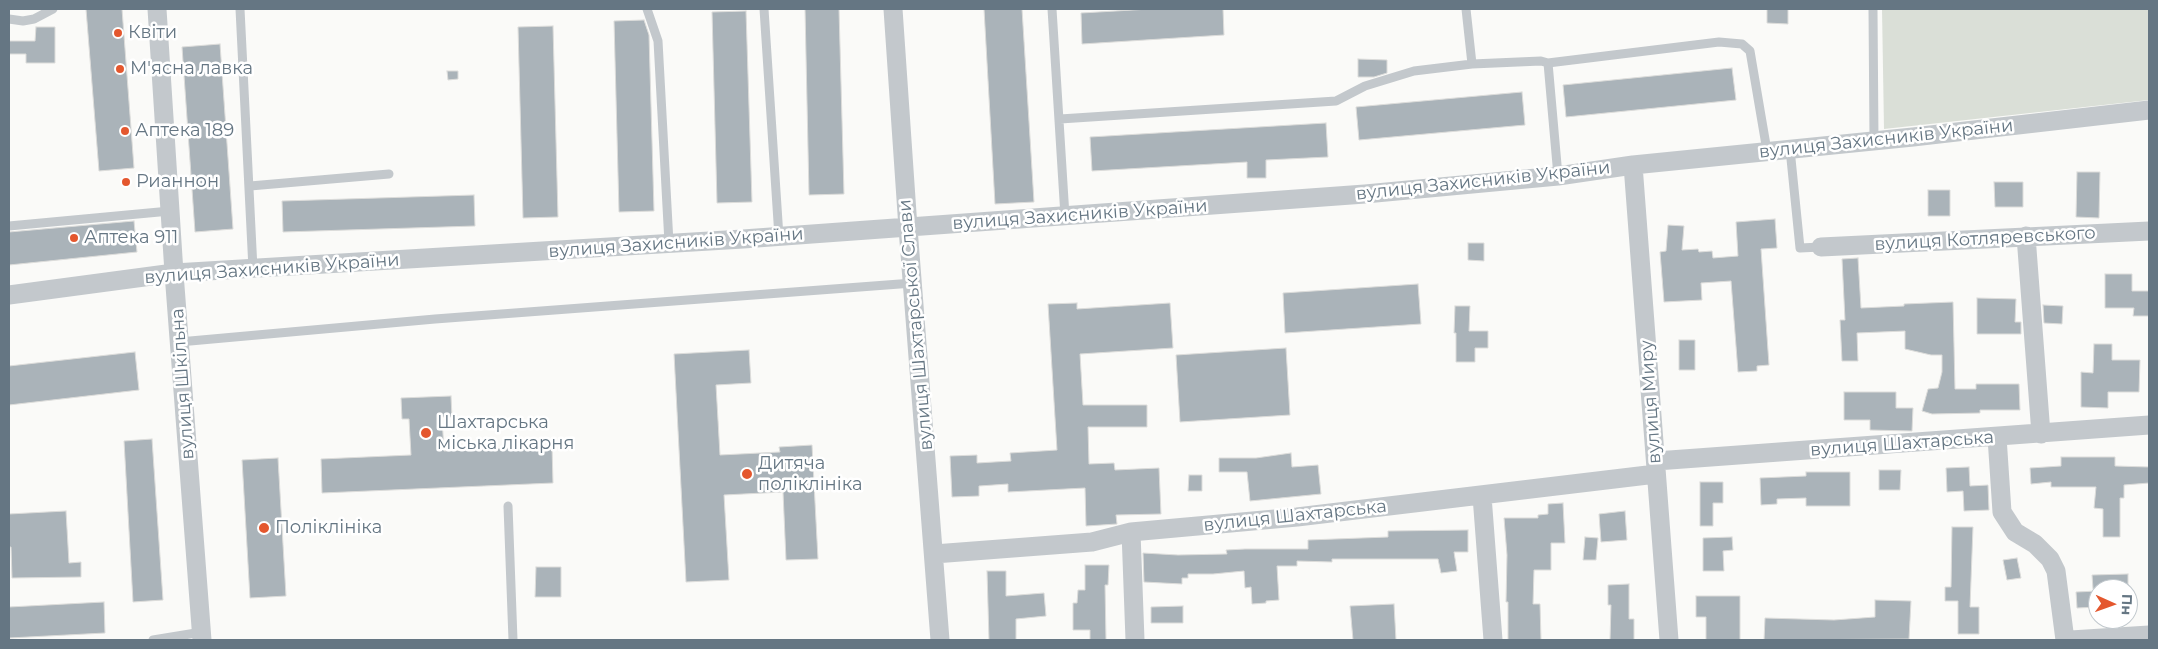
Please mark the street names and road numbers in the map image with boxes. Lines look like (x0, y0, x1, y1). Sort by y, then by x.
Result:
street label: вулиця Захисників України (1758, 115, 2014, 163)
street label: вулиця Захисників України (1355, 157, 1611, 205)
street label: вулиця Захисників України (952, 195, 1208, 235)
street label: вулиця Шахтарської Слави (894, 198, 938, 452)
street label: вулиця Котляревського (1874, 222, 2096, 256)
street label: вулиця Захисників України (548, 223, 804, 263)
street label: вулиця Захисників України (144, 249, 400, 289)
street label: вулиця Шкільна (167, 308, 199, 460)
street label: вулиця Миру (1636, 339, 1666, 465)
street label: вулиця Шахтарська (1809, 427, 1995, 461)
street label: вулиця Шахтарська (1202, 496, 1388, 536)

